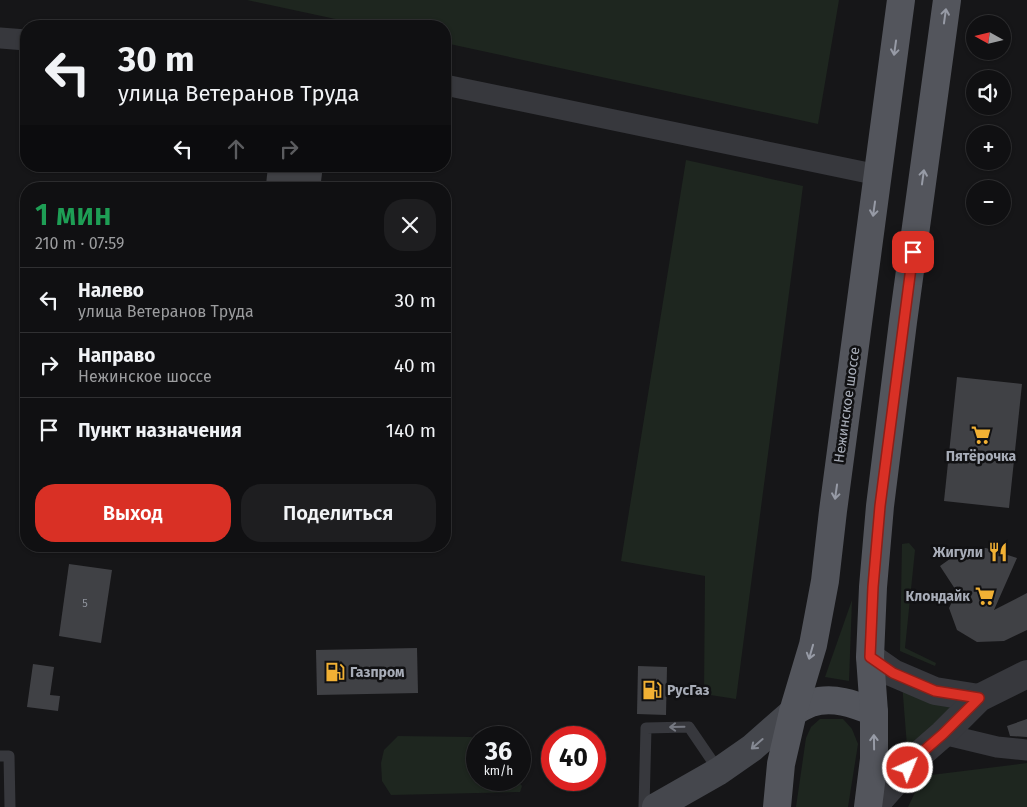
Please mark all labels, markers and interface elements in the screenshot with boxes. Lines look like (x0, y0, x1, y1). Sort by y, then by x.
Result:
one-way arrow (940, 8, 950, 24)
north arrow (966, 15, 1011, 60)
map controls (966, 15, 1011, 225)
text: 30 m (118, 38, 195, 80)
icon: left (35, 40, 100, 105)
one-way arrow (890, 40, 900, 56)
button: sound (966, 70, 1011, 115)
text: улица Ветеранов Труда (118, 80, 359, 107)
button: + (966, 125, 1011, 170)
icon: left (169, 135, 197, 163)
icon: ahead (222, 135, 250, 163)
icon: right (275, 135, 303, 163)
one-way arrow (918, 169, 928, 185)
button: − (966, 180, 1011, 225)
text: 1 мин (35, 197, 112, 233)
button: close (384, 199, 436, 251)
one-way arrow (868, 201, 878, 217)
pin (892, 231, 934, 273)
text: 210 m · 07:59 (35, 234, 124, 253)
icon: arrive (899, 238, 927, 266)
text: Налево (78, 279, 144, 302)
icon: left (35, 286, 63, 314)
text: 30 m (395, 289, 436, 312)
text: улица Ветеранов Труда (78, 302, 254, 321)
text: Направо (78, 344, 155, 367)
street label: Нежинское шоссе (830, 346, 864, 464)
icon: right (35, 351, 63, 379)
text: 40 m (394, 354, 436, 377)
text: Нежинское шоссе (78, 367, 212, 386)
icon: arrive (35, 416, 63, 444)
text: Пункт назначения (78, 419, 242, 442)
text: 140 m (386, 419, 436, 442)
supermarket icon: Пятёрочка (970, 424, 992, 446)
place label: Пятёрочка (946, 448, 1017, 465)
button: Выход (35, 484, 231, 542)
button: Поделиться (241, 484, 436, 542)
one-way arrow (831, 484, 841, 500)
restaurant icon: Жигули (987, 541, 1009, 563)
place label: Жигули (932, 544, 983, 561)
supermarket icon: Клондайк (974, 585, 996, 607)
place label: Клондайк (906, 588, 970, 605)
house number: 5 (82, 597, 88, 610)
one-way arrow (806, 644, 816, 660)
fuel station icon: Газпром (324, 661, 346, 683)
place label: Газпром (350, 664, 405, 681)
fuel station icon: РусГаз (641, 679, 663, 701)
place label: РусГаз (667, 682, 710, 699)
one-way arrow (669, 722, 685, 732)
speed limit sign: 40 (541, 726, 606, 791)
one-way arrow (869, 735, 879, 751)
text: 36 (485, 737, 512, 767)
one-way arrow (750, 739, 763, 750)
position arrow (881, 741, 933, 793)
text: km/h (484, 764, 513, 778)

